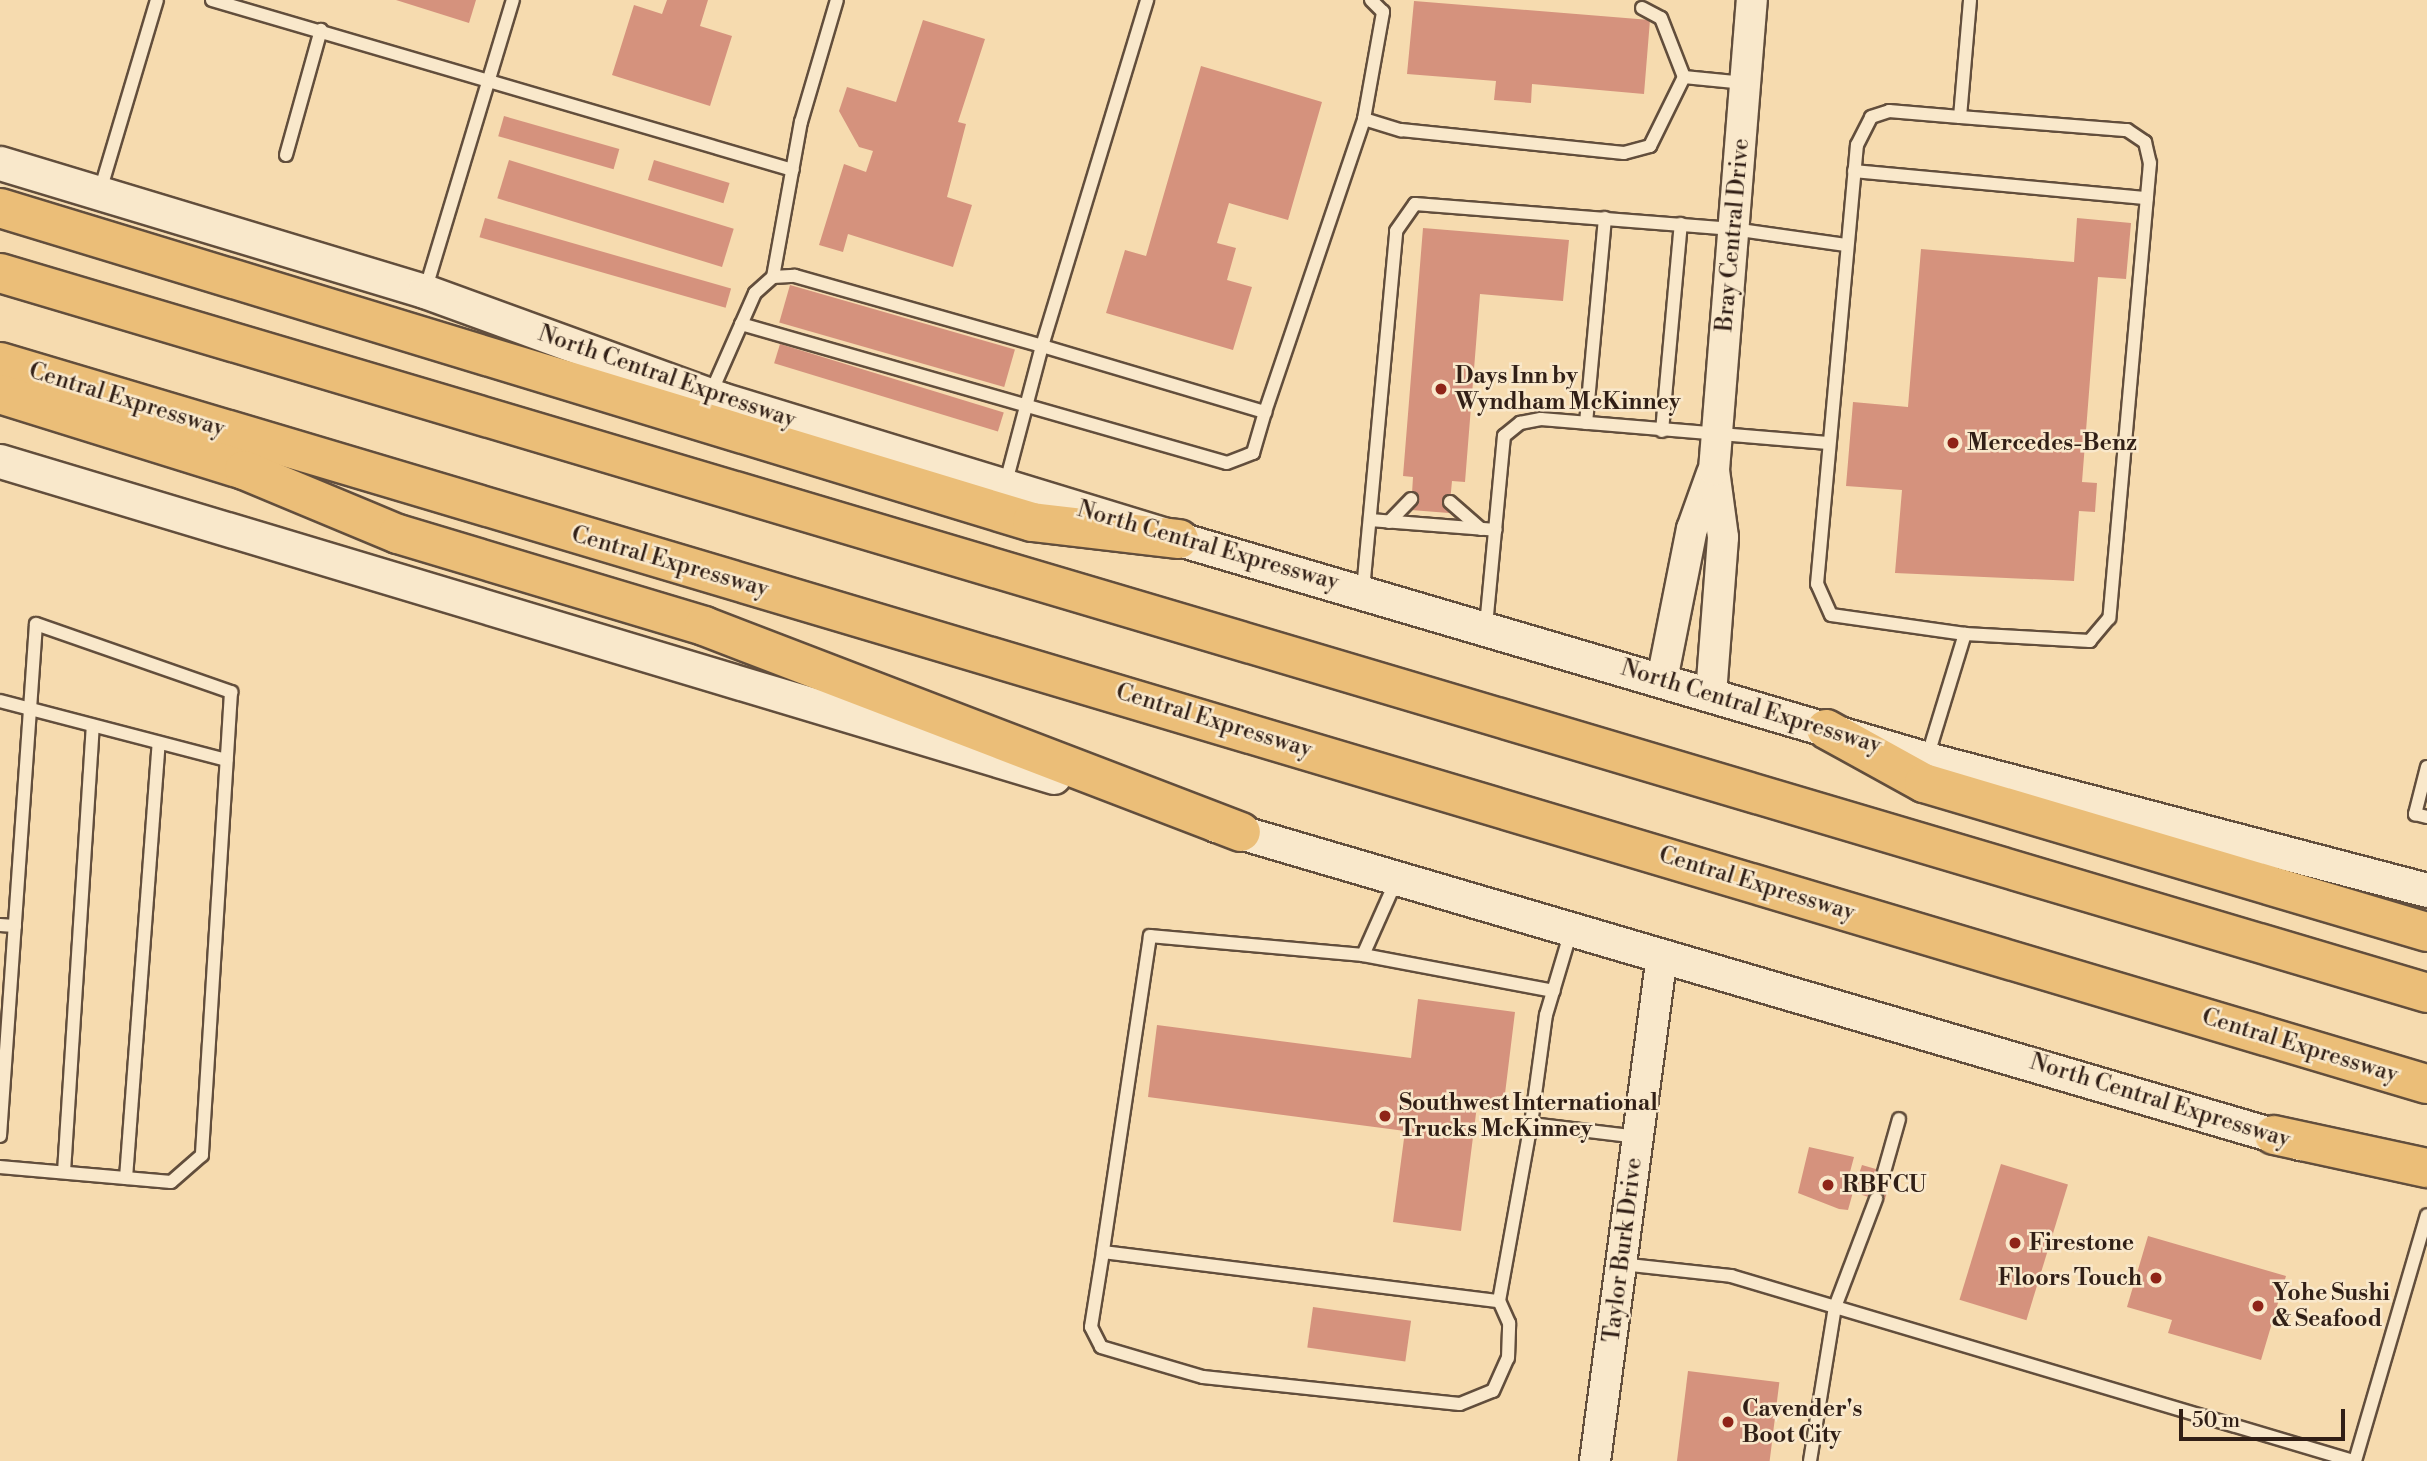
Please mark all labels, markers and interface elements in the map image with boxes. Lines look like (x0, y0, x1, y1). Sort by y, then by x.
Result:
street label: Bray Central Drive (1711, 137, 1755, 333)
street label: North Central Expressway (534, 320, 800, 434)
street label: Central Expressway (26, 357, 228, 443)
place label: Days Inn by Wyndham McKinney (1455, 362, 1680, 416)
marker: Days Inn by Wyndham McKinney (1433, 381, 1449, 397)
place label: Mercedes-Benz (1967, 429, 2137, 457)
marker: Mercedes-Benz (1945, 435, 1961, 451)
street label: North Central Expressway (1074, 495, 1342, 597)
street label: Central Expressway (568, 521, 772, 603)
street label: North Central Expressway (1617, 654, 1885, 760)
street label: Central Expressway (1113, 678, 1315, 764)
street label: Central Expressway (1656, 841, 1858, 927)
street label: Central Expressway (2199, 1003, 2401, 1089)
street label: North Central Expressway (2026, 1048, 2294, 1154)
place label: Southwest International Trucks McKinney (1399, 1089, 1658, 1143)
marker: Southwest International Trucks McKinney (1377, 1108, 1393, 1124)
street label: Taylor Burk Drive (1598, 1156, 1648, 1344)
place label: RBFCU (1842, 1171, 1927, 1199)
marker: RBFCU (1820, 1177, 1836, 1193)
place label: Firestone (2029, 1229, 2134, 1257)
marker: Firestone (2007, 1235, 2023, 1251)
place label: Floors Touch (1998, 1264, 2142, 1292)
marker: Floors Touch (2148, 1270, 2164, 1286)
place label: Yohe Sushi & Seafood (2272, 1279, 2390, 1333)
marker: Yohe Sushi & Seafood (2250, 1298, 2266, 1314)
scale bar (2182, 1394, 2348, 1438)
place label: Cavender's Boot City (1742, 1395, 1862, 1449)
text: 50 m (2192, 1408, 2240, 1434)
marker: Cavender's Boot City (1720, 1414, 1736, 1430)

